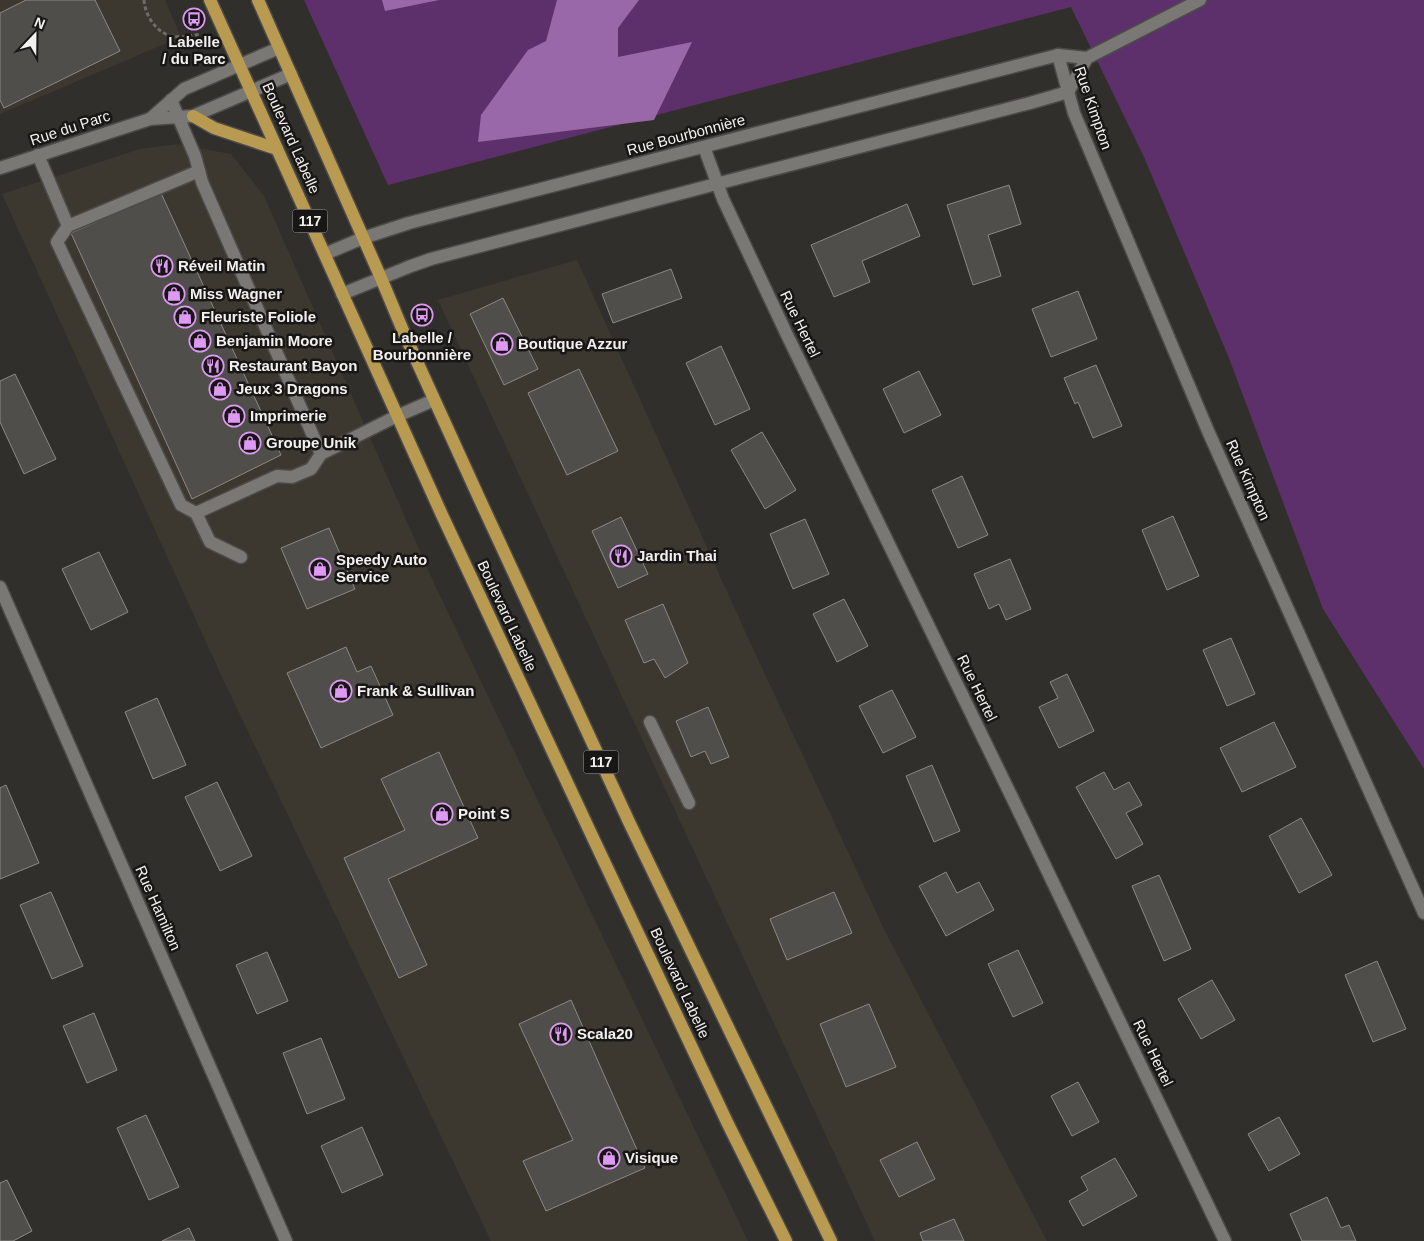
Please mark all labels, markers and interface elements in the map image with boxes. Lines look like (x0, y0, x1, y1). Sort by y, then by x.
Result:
bus stop icon: Labelle / du Parc (182, 7, 206, 31)
north arrow (10, 10, 60, 60)
text: N (32, 14, 48, 32)
place label: Labelle / du Parc (162, 33, 226, 67)
street label: Rue Kimpton (1071, 64, 1116, 152)
street label: Boulevard Labelle (259, 79, 324, 196)
street label: Rue du Parc (28, 106, 113, 148)
street label: Rue Bourbonnière (625, 111, 747, 158)
road number: 117 (292, 210, 328, 232)
restaurant icon: Réveil Matin (150, 254, 174, 278)
place label: Réveil Matin (178, 257, 266, 274)
shop icon: Miss Wagner (162, 282, 186, 306)
place label: Miss Wagner (190, 285, 282, 302)
street label: Rue Hertel (777, 288, 824, 360)
bus stop icon: Labelle / Bourbonnière (410, 303, 434, 327)
shop icon: Fleuriste Foliole (173, 305, 197, 329)
place label: Fleuriste Foliole (201, 308, 316, 325)
shop icon: Benjamin Moore (188, 329, 212, 353)
place label: Labelle / Bourbonnière (373, 329, 471, 363)
place label: Benjamin Moore (216, 332, 333, 349)
shop icon: Boutique Azzur (490, 332, 514, 356)
place label: Boutique Azzur (518, 335, 628, 352)
restaurant icon: Restaurant Bayon (201, 354, 225, 378)
place label: Restaurant Bayon (229, 357, 357, 374)
shop icon: Jeux 3 Dragons (208, 377, 232, 401)
place label: Jeux 3 Dragons (236, 380, 348, 397)
shop icon: Imprimerie (222, 404, 246, 428)
place label: Imprimerie (250, 407, 327, 424)
shop icon: Groupe Unik (238, 431, 262, 455)
place label: Groupe Unik (266, 434, 357, 451)
street label: Rue Kimpton (1223, 437, 1274, 523)
restaurant icon: Jardin Thai (609, 544, 633, 568)
place label: Jardin Thai (637, 547, 717, 564)
place label: Speedy Auto Service (336, 551, 427, 585)
shop icon: Speedy Auto Service (308, 557, 332, 581)
street label: Boulevard Labelle (474, 558, 541, 674)
street label: Rue Hertel (954, 652, 1001, 724)
shop icon: Frank & Sullivan (329, 679, 353, 703)
place label: Frank & Sullivan (357, 682, 475, 699)
road number: 117 (584, 750, 618, 774)
shop icon: Point S (430, 802, 454, 826)
place label: Point S (458, 805, 510, 822)
street label: Rue Hamilton (132, 863, 185, 953)
street label: Boulevard Labelle (647, 925, 714, 1041)
street label: Rue Hertel (1130, 1017, 1177, 1089)
restaurant icon: Scala20 (549, 1022, 573, 1046)
place label: Scala20 (577, 1025, 633, 1042)
shop icon: Visique (597, 1146, 621, 1170)
place label: Visique (625, 1149, 678, 1166)

